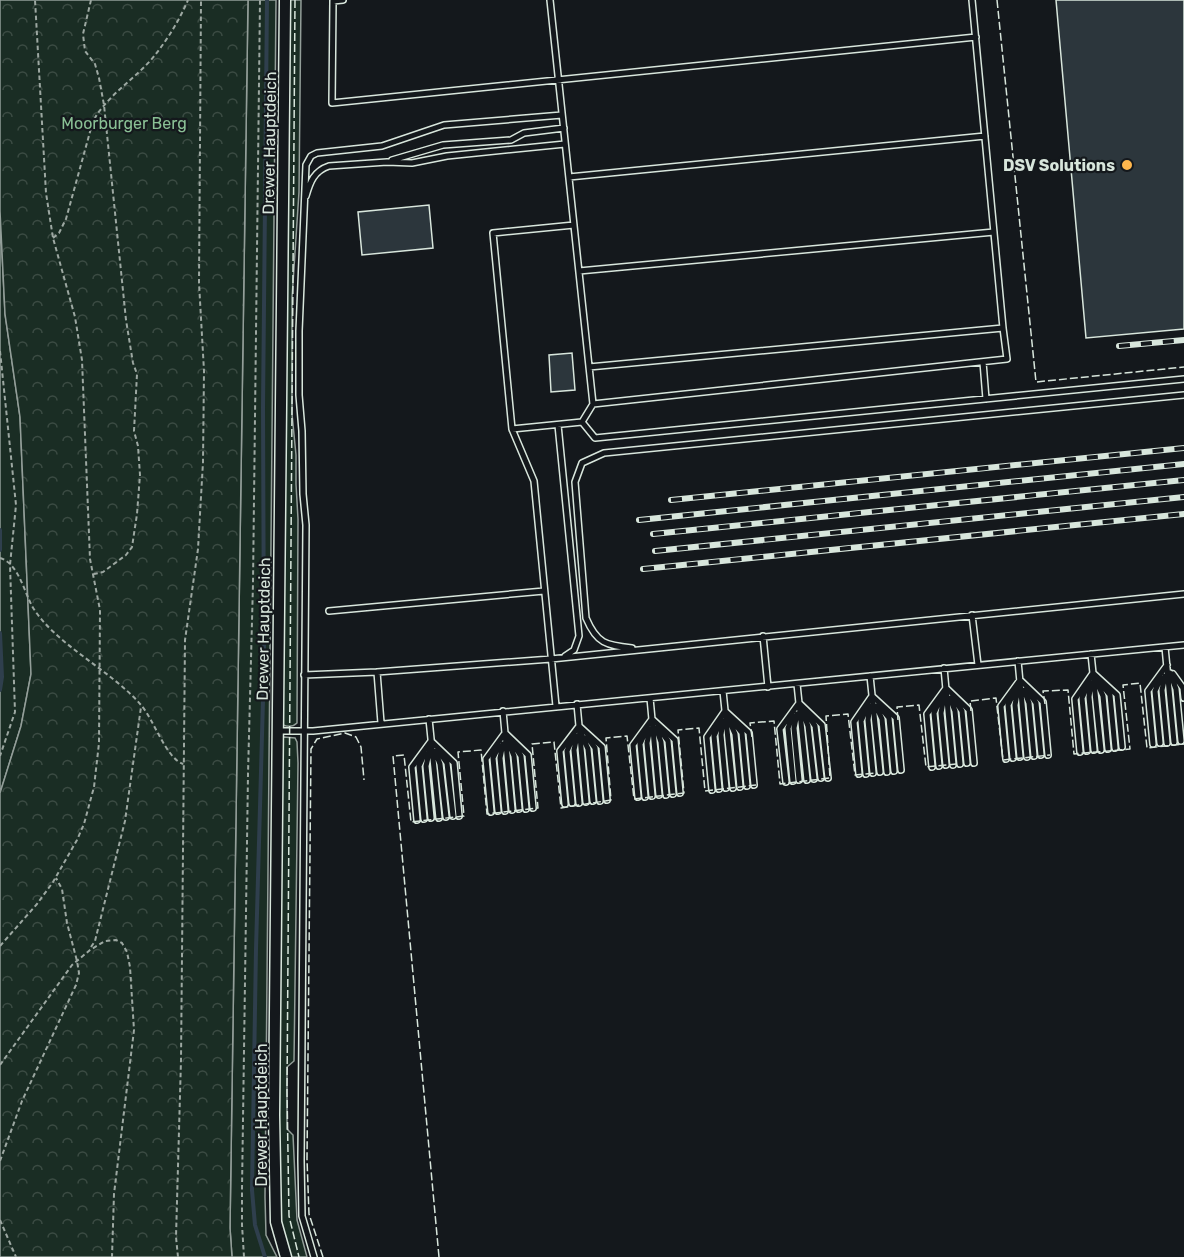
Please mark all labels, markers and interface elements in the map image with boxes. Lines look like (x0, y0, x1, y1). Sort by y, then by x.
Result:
street label: Drewer Hauptdeich (259, 71, 280, 215)
park label: Moorburger Berg (61, 114, 187, 133)
place label: DSV Solutions (1003, 156, 1115, 175)
marker: DSV Solutions (1120, 158, 1134, 172)
street label: Drewer Hauptdeich (253, 557, 274, 701)
street label: Drewer Hauptdeich (252, 1043, 271, 1187)

